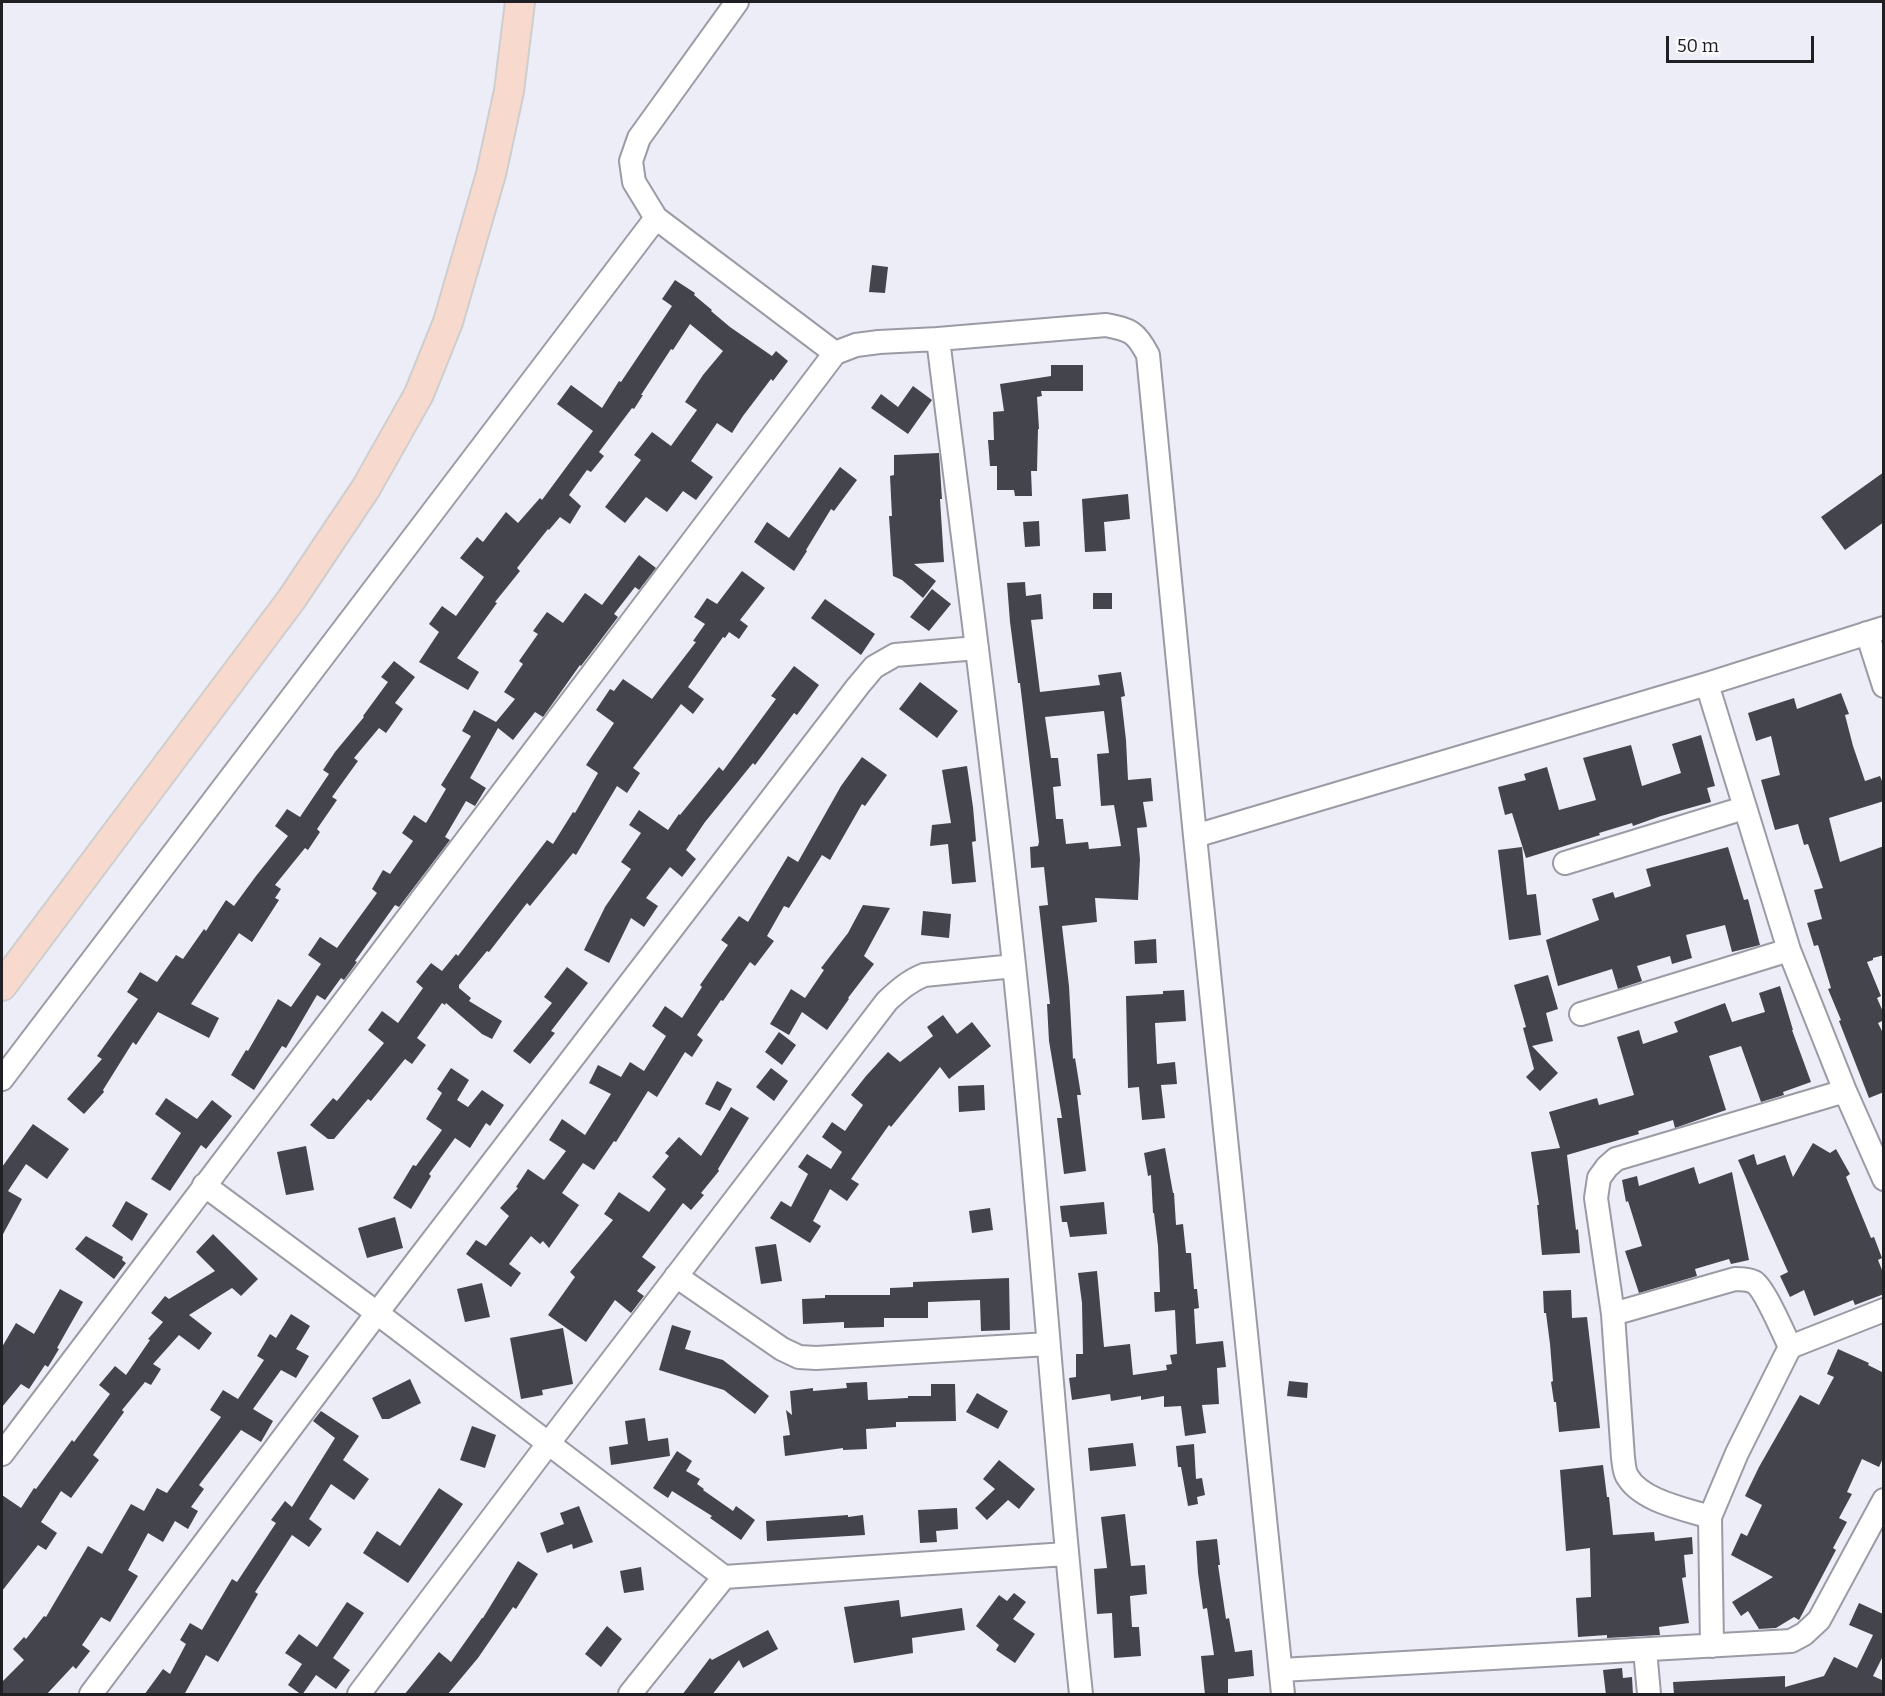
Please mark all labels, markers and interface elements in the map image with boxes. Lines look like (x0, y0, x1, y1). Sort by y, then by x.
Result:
scale bar (1669, 24, 1818, 62)
text: 50 m (1677, 35, 1719, 57)

